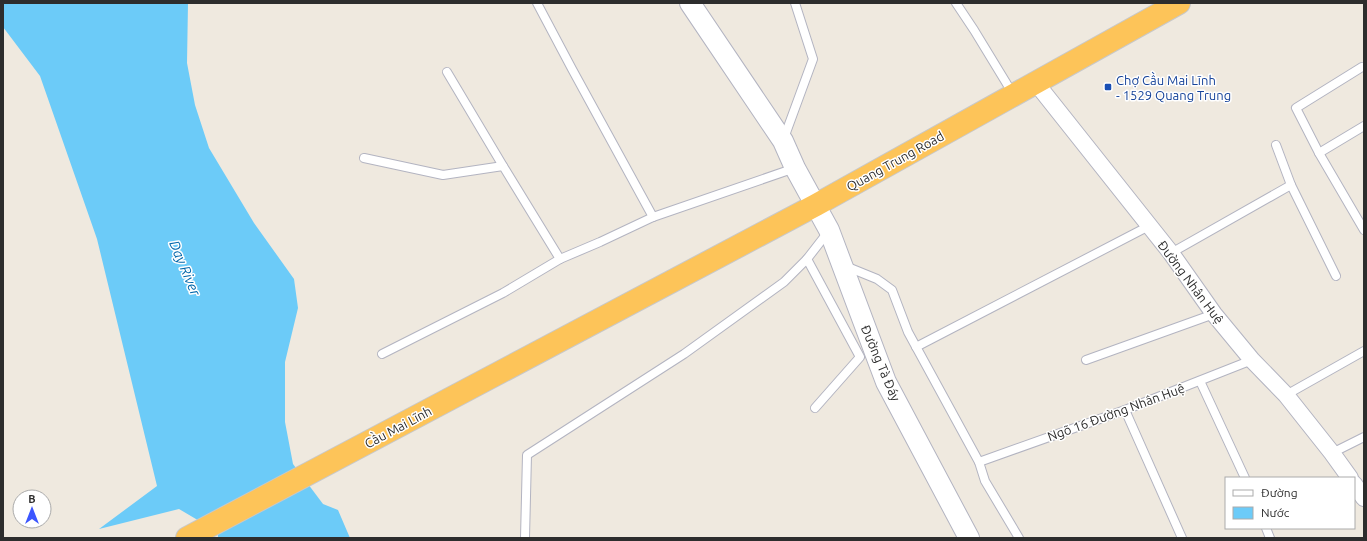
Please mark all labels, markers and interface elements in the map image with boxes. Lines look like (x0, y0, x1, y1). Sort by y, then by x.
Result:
place label: Chợ Cầu Mai Lĩnh - 1529 Quang Trung (1116, 71, 1231, 103)
marker: Chợ Cầu Mai Lĩnh - 1529 Quang Trung (1103, 82, 1113, 92)
street label: Quang Trung Road (844, 128, 947, 194)
water label: Day River (166, 238, 204, 299)
street label: Đường Nhân Huệ (1155, 238, 1227, 327)
street label: Đường Tà Đáy (859, 323, 903, 403)
street label: Ngõ 16 Đường Nhân Huệ (1045, 381, 1187, 444)
street label: Cầu Mai Lĩnh (361, 402, 434, 451)
legend (1225, 477, 1355, 529)
text: Đường (1261, 486, 1298, 499)
north arrow (12, 489, 52, 529)
text: B (28, 493, 36, 505)
text: Nước (1261, 506, 1290, 519)

